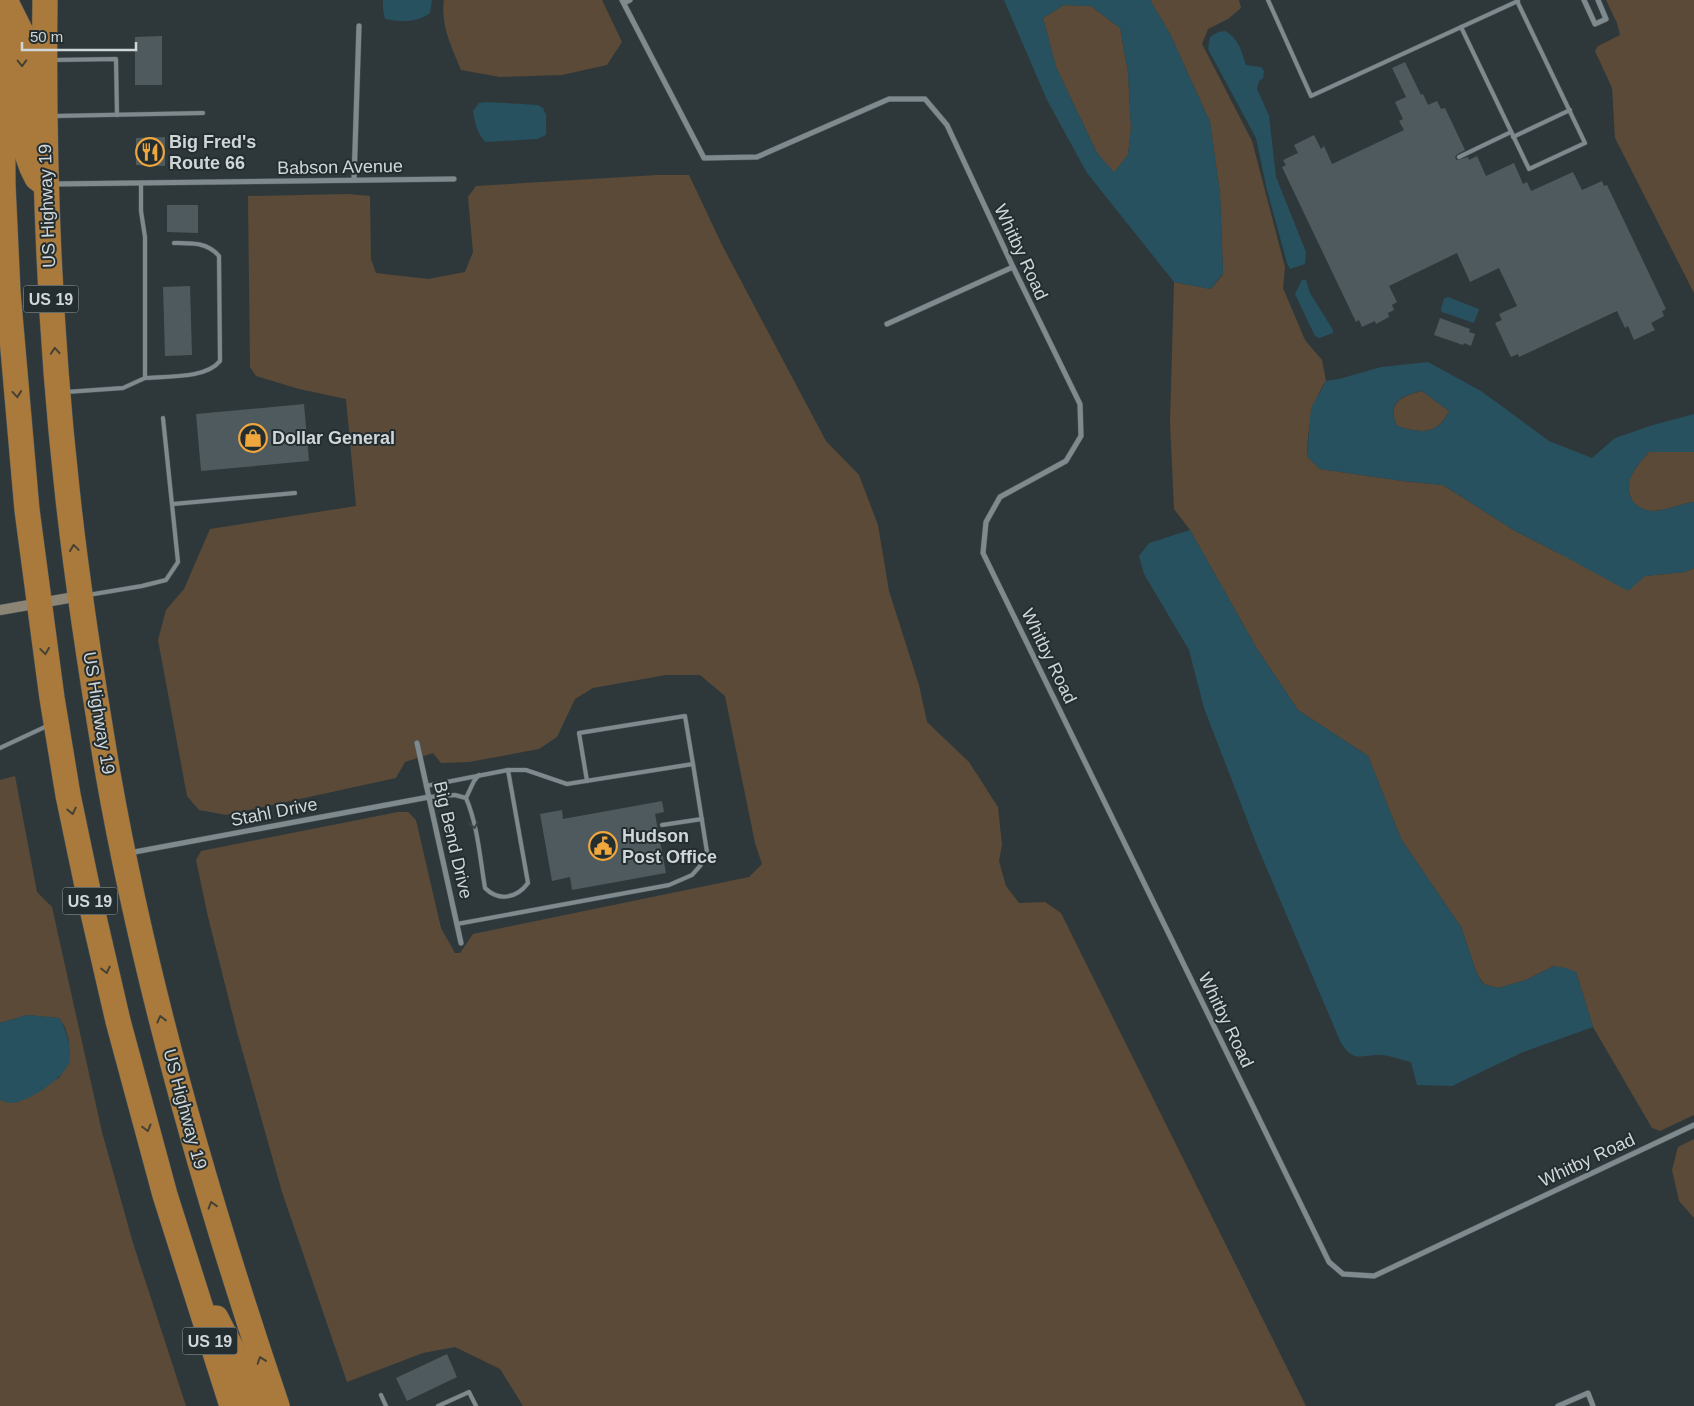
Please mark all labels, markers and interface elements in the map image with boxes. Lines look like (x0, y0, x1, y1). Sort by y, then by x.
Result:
scale bar (22, 20, 136, 52)
text: 50 m (30, 28, 63, 45)
one-way arrow (17, 60, 27, 67)
place label: Big Fred's Route 66 (169, 132, 256, 173)
restaurant icon: Big Fred's Route 66 (135, 137, 165, 167)
street label: US Highway 19 (35, 144, 59, 268)
street label: Babson Avenue (277, 156, 403, 178)
street label: Whitby Road (990, 201, 1052, 303)
road number: US 19 (23, 286, 78, 312)
one-way arrow (50, 347, 61, 355)
one-way arrow (11, 390, 22, 398)
shop icon: Dollar General (238, 423, 268, 453)
place label: Dollar General (272, 428, 395, 448)
one-way arrow (69, 544, 80, 552)
street label: Whitby Road (1017, 605, 1081, 707)
one-way arrow (40, 647, 50, 655)
street label: US Highway 19 (79, 650, 119, 776)
street label: Big Bend Drive (430, 779, 476, 901)
street label: Stahl Drive (229, 794, 319, 830)
one-way arrow (66, 807, 76, 816)
one-way arrow (468, 821, 479, 830)
place label: Hudson Post Office (622, 826, 717, 867)
public building icon: Hudson Post Office (588, 831, 618, 861)
road number: US 19 (62, 888, 118, 914)
one-way arrow (100, 966, 111, 975)
street label: Whitby Road (1194, 969, 1258, 1071)
one-way arrow (157, 1016, 167, 1024)
street label: US Highway 19 (159, 1046, 211, 1172)
one-way arrow (141, 1123, 151, 1131)
street label: Whitby Road (1536, 1129, 1638, 1191)
one-way arrow (208, 1201, 218, 1210)
road number: US 19 (182, 1328, 238, 1354)
one-way arrow (257, 1356, 267, 1365)

